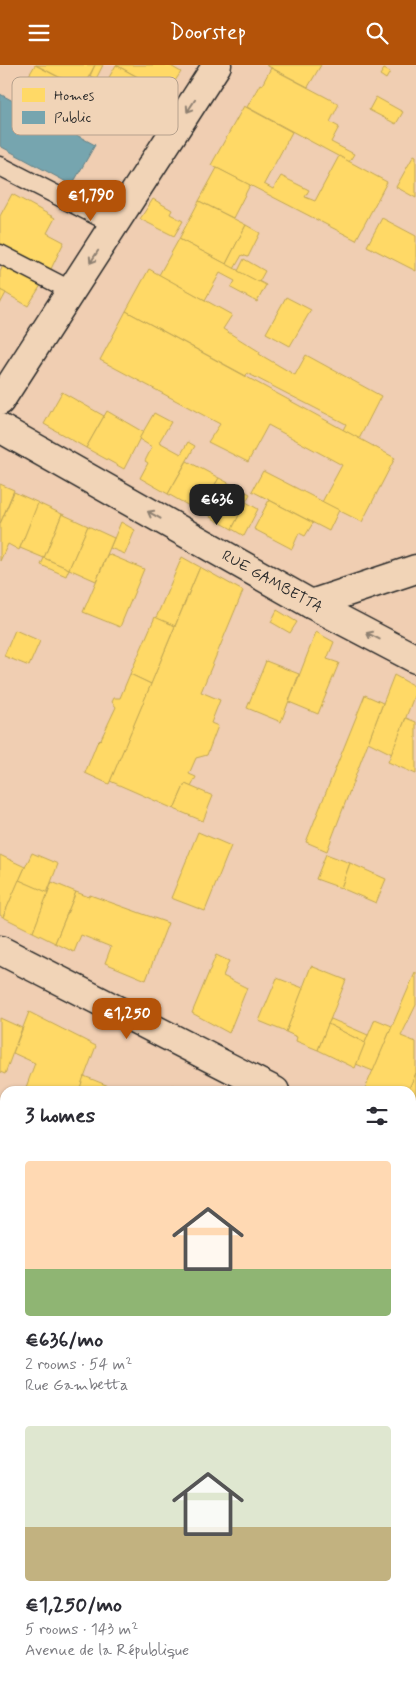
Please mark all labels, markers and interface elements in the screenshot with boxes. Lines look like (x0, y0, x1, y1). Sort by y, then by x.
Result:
icon: menu (25, 19, 53, 47)
text: Doorstep (170, 19, 246, 47)
icon: search (363, 19, 391, 47)
legend (12, 77, 178, 135)
text: Homes (54, 87, 95, 105)
one-way arrow (186, 99, 196, 113)
text: Public (54, 109, 91, 127)
pin: €1,790 (50, 179, 132, 222)
text: €1,790 (68, 185, 114, 206)
one-way arrow (88, 250, 98, 264)
pin: €636 (187, 483, 247, 526)
text: €636 (200, 489, 234, 510)
one-way arrow (147, 510, 162, 520)
street label: RUE GAMBETTA (218, 546, 326, 618)
one-way arrow (366, 631, 381, 640)
pin: €1,250 (86, 997, 168, 1040)
text: €1,250 (103, 1003, 151, 1024)
text: 3 homes (25, 1102, 95, 1130)
icon: filters (363, 1102, 391, 1130)
icon: home (163, 1194, 253, 1284)
text: €636/mo (25, 1326, 103, 1354)
text: 2 rooms · 54 m² (25, 1354, 132, 1375)
text: Rue Gambetta (25, 1375, 128, 1396)
icon: home (163, 1459, 253, 1549)
text: €1,250/mo (25, 1591, 122, 1619)
text: 5 rooms · 143 m² (25, 1619, 138, 1640)
text: Avenue de la République (25, 1640, 189, 1661)

